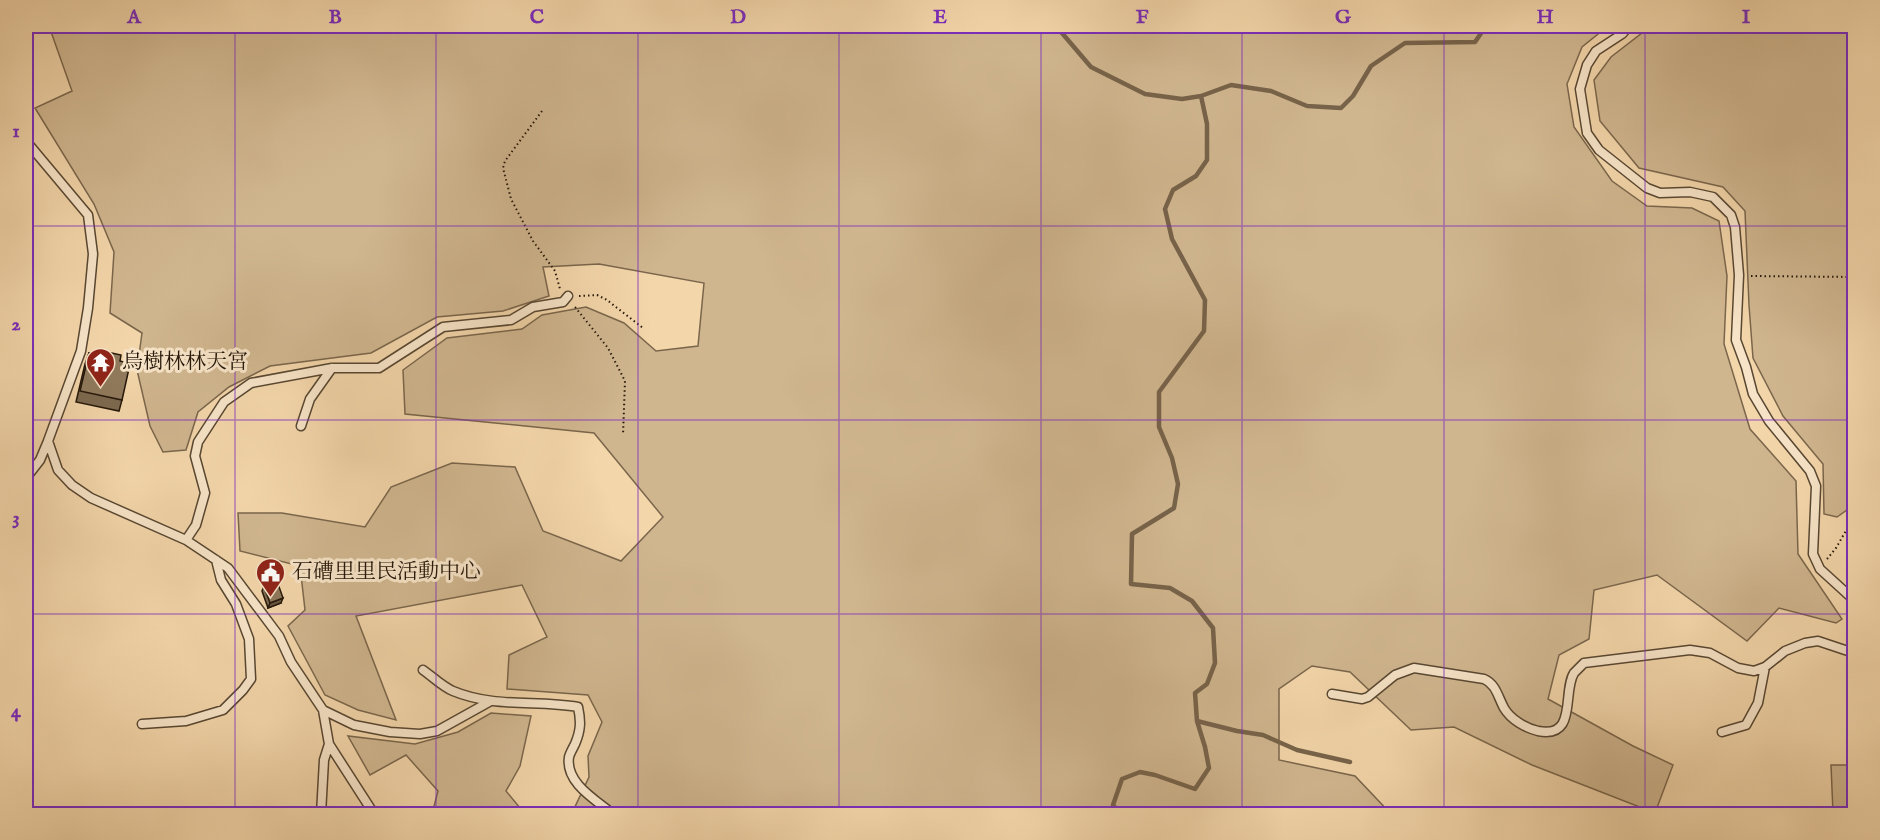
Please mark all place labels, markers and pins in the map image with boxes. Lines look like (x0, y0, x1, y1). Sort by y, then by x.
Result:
temple icon: 烏樹林林天宮 (85, 346, 117, 388)
place label: 烏樹林林天宮 (122, 349, 248, 376)
public building icon: 石𥕢里里民活動中心 (255, 556, 287, 598)
place label: 石𥕢里里民活動中心 (292, 559, 481, 586)

